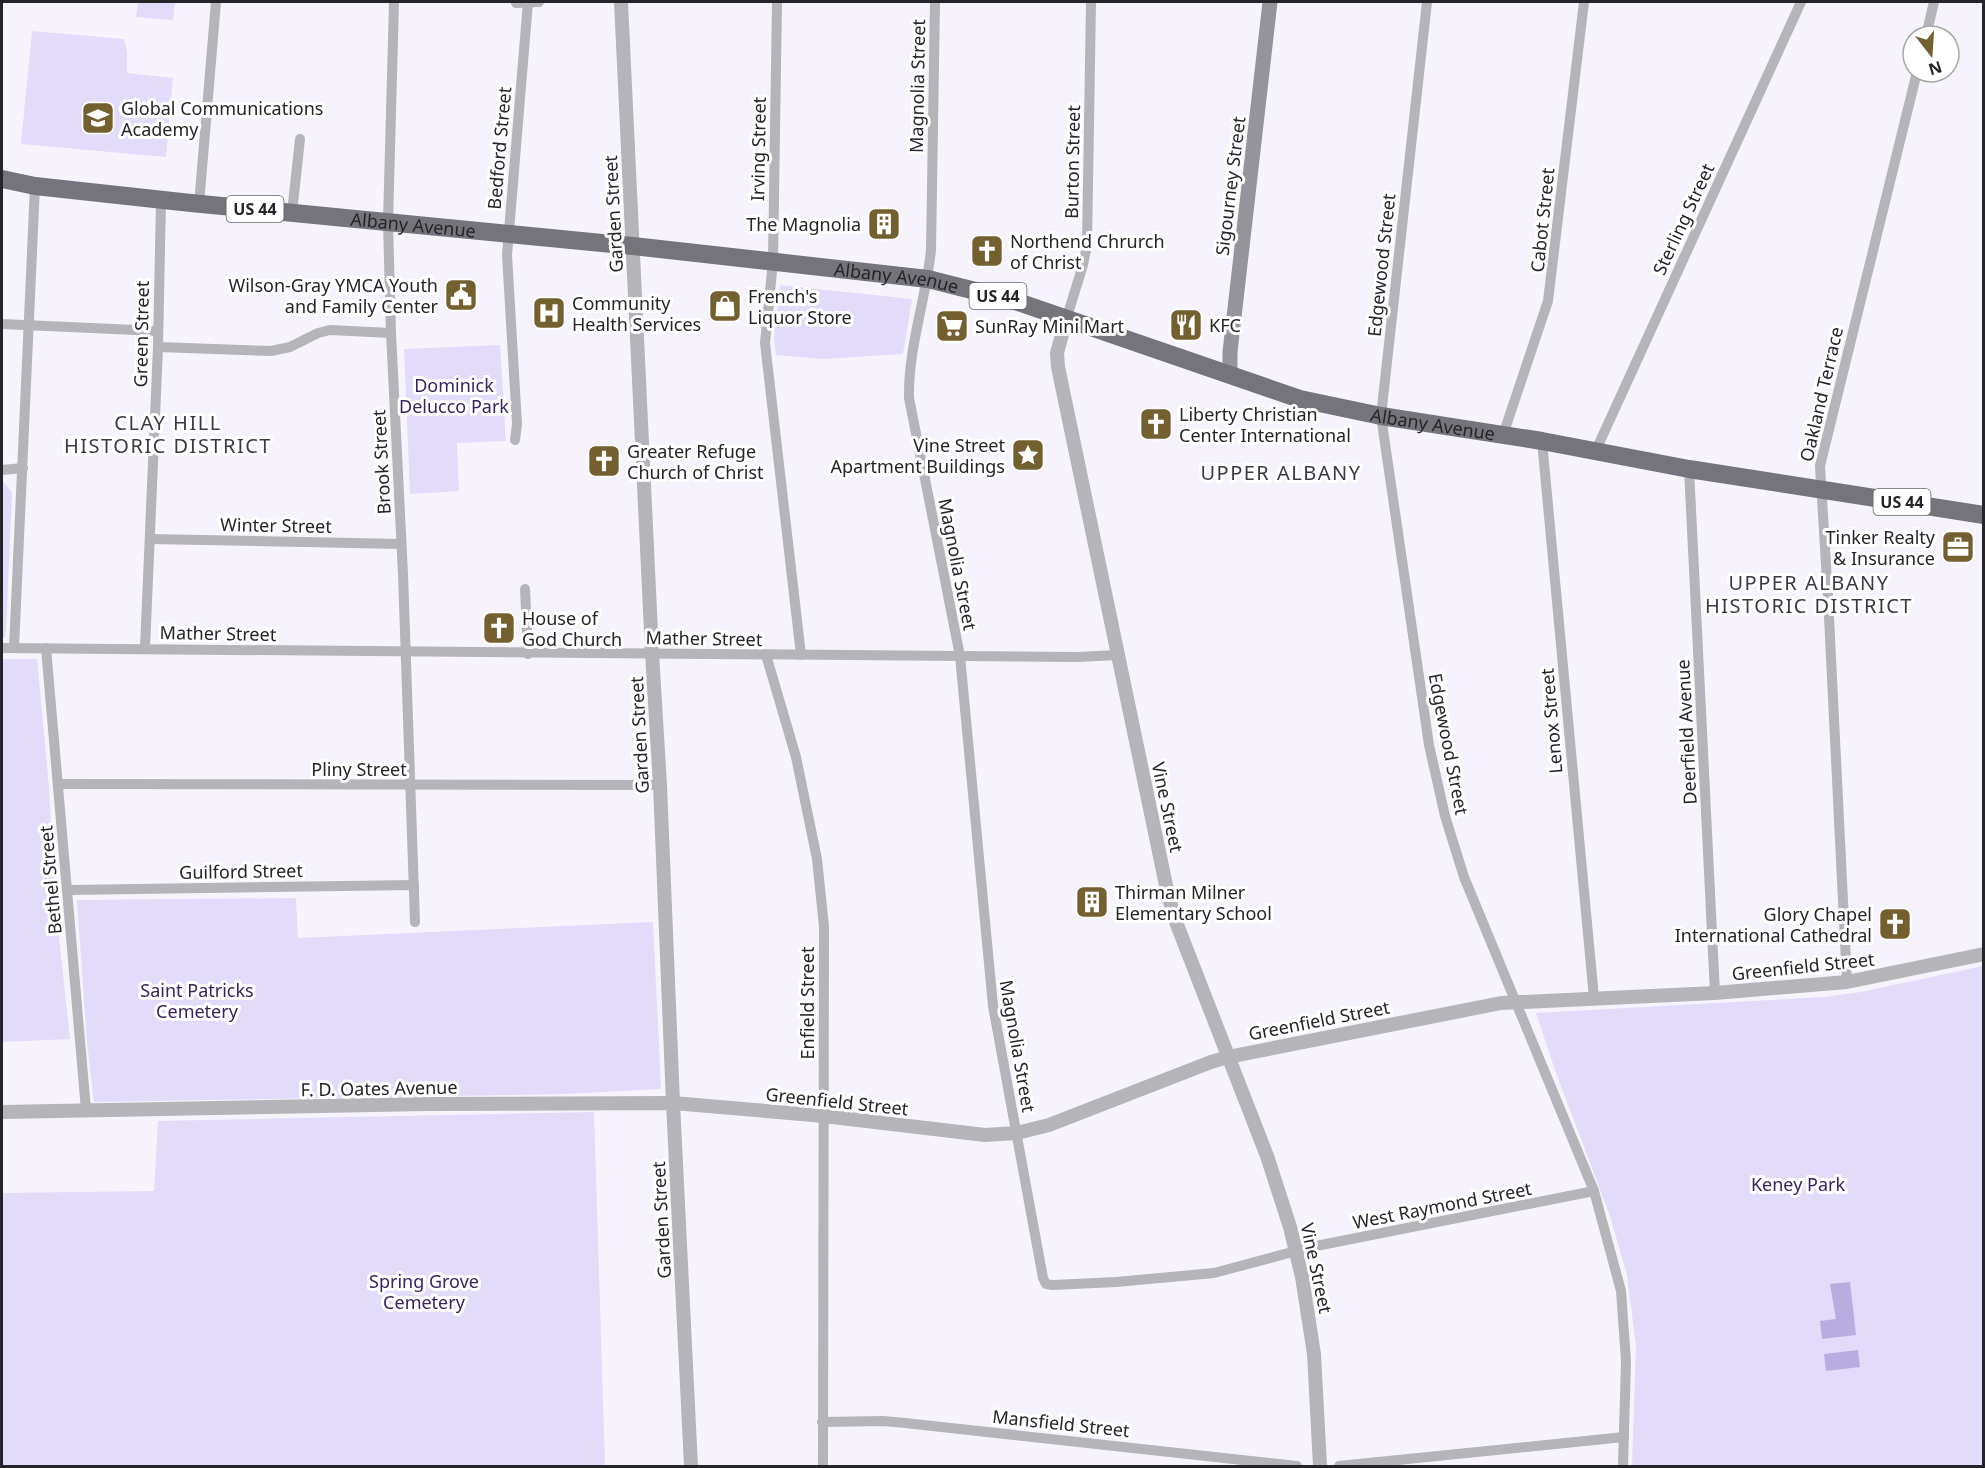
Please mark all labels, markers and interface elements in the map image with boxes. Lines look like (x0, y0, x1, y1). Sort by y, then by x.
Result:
street label: Magnolia Street (904, 18, 930, 153)
north arrow (1901, 24, 1961, 84)
text: N (1926, 56, 1945, 81)
street label: Bedford Street (482, 85, 516, 210)
place label: Global Communications Academy (121, 96, 323, 141)
street label: Irving Street (745, 96, 771, 201)
school or university icon: Global Communications Academy (80, 100, 116, 136)
street label: Burton Street (1059, 104, 1085, 219)
street label: Sigourney Street (1210, 115, 1251, 257)
street label: Garden Street (598, 154, 628, 273)
street label: Sterling Street (1647, 159, 1720, 279)
street label: Cabot Street (1525, 166, 1559, 273)
street label: Edgewood Street (1362, 192, 1401, 338)
road number: US 44 (226, 196, 284, 222)
building icon: The Magnolia (866, 206, 902, 242)
street label: Albany Avenue (350, 207, 477, 243)
place label: The Magnolia (746, 212, 861, 236)
place label: Northend Chrurch of Christ (1010, 229, 1165, 274)
church icon: Northend Chrurch of Christ (969, 233, 1005, 269)
street label: Albany Avenue (833, 257, 961, 298)
place label: Wilson-Gray YMCA Youth and Family Center (228, 273, 439, 318)
public building icon: Wilson-Gray YMCA Youth and Family Center (443, 277, 479, 313)
street label: Green Street (128, 280, 154, 387)
road number: US 44 (970, 283, 1026, 309)
place label: French's Liquor Store (748, 284, 852, 329)
shop icon: French's Liquor Store (707, 288, 743, 324)
place label: Community Health Services (572, 291, 701, 336)
hospital icon: Community Health Services (531, 295, 567, 331)
restaurant icon: KFC (1168, 307, 1204, 343)
supermarket icon: SunRay Mini Mart (934, 308, 970, 344)
place label: KFC (1209, 313, 1241, 337)
place label: SunRay Mini Mart (975, 314, 1125, 338)
street label: Oakland Terrace (1794, 324, 1848, 464)
park label: Dominick Delucco Park (399, 373, 509, 418)
place label: Liberty Christian Center International (1179, 402, 1351, 447)
street label: Albany Avenue (1368, 402, 1497, 446)
church icon: Liberty Christian Center International (1138, 406, 1174, 442)
street label: Brook Street (366, 408, 396, 515)
district label: CLAY HILL HISTORIC DISTRICT (64, 409, 272, 459)
place label: Vine Street Apartment Buildings (830, 433, 1006, 478)
place icon: Vine Street Apartment Buildings (1010, 437, 1046, 473)
place label: Greater Refuge Church of Christ (627, 439, 764, 484)
church icon: Greater Refuge Church of Christ (586, 443, 622, 479)
district label: UPPER ALBANY (1200, 459, 1362, 486)
road number: US 44 (1874, 489, 1930, 515)
street label: Magnolia Street (933, 496, 983, 632)
street label: Winter Street (220, 512, 332, 538)
place label: Tinker Realty & Insurance (1826, 525, 1936, 570)
office icon: Tinker Realty & Insurance (1940, 529, 1976, 565)
district label: UPPER ALBANY HISTORIC DISTRICT (1705, 569, 1913, 619)
place label: House of God Church (522, 606, 622, 651)
church icon: House of God Church (481, 610, 517, 646)
street label: Mather Street (160, 620, 277, 646)
street label: Mather Street (646, 625, 763, 651)
street label: Deerfield Avenue (1670, 659, 1702, 805)
street label: Lenox Street (1534, 667, 1568, 775)
street label: Edgewood Street (1423, 671, 1475, 817)
street label: Garden Street (624, 675, 654, 794)
street label: Pliny Street (311, 757, 407, 781)
street label: Vine Street (1147, 760, 1189, 855)
street label: Bethel Street (33, 824, 67, 935)
street label: Guilford Street (179, 858, 304, 884)
place label: Thirman Milner Elementary School (1115, 880, 1272, 925)
building icon: Thirman Milner Elementary School (1074, 884, 1110, 920)
place label: Glory Chapel International Cathedral (1675, 902, 1872, 947)
church icon: Glory Chapel International Cathedral (1877, 906, 1913, 942)
street label: Enfield Street (795, 946, 819, 1059)
street label: Greenfield Street (1731, 947, 1876, 985)
park label: Saint Patricks Cemetery (140, 978, 254, 1023)
street label: Magnolia Street (995, 978, 1042, 1114)
street label: Greenfield Street (1246, 994, 1392, 1045)
street label: F. D. Oates Avenue (300, 1075, 458, 1101)
street label: Greenfield Street (765, 1082, 910, 1120)
street label: Garden Street (646, 1160, 676, 1279)
park label: Keney Park (1751, 1172, 1845, 1196)
street label: West Raymond Street (1351, 1176, 1534, 1234)
street label: Vine Street (1296, 1221, 1338, 1316)
park label: Spring Grove Cemetery (369, 1269, 479, 1314)
street label: Mansfield Street (991, 1404, 1131, 1442)

